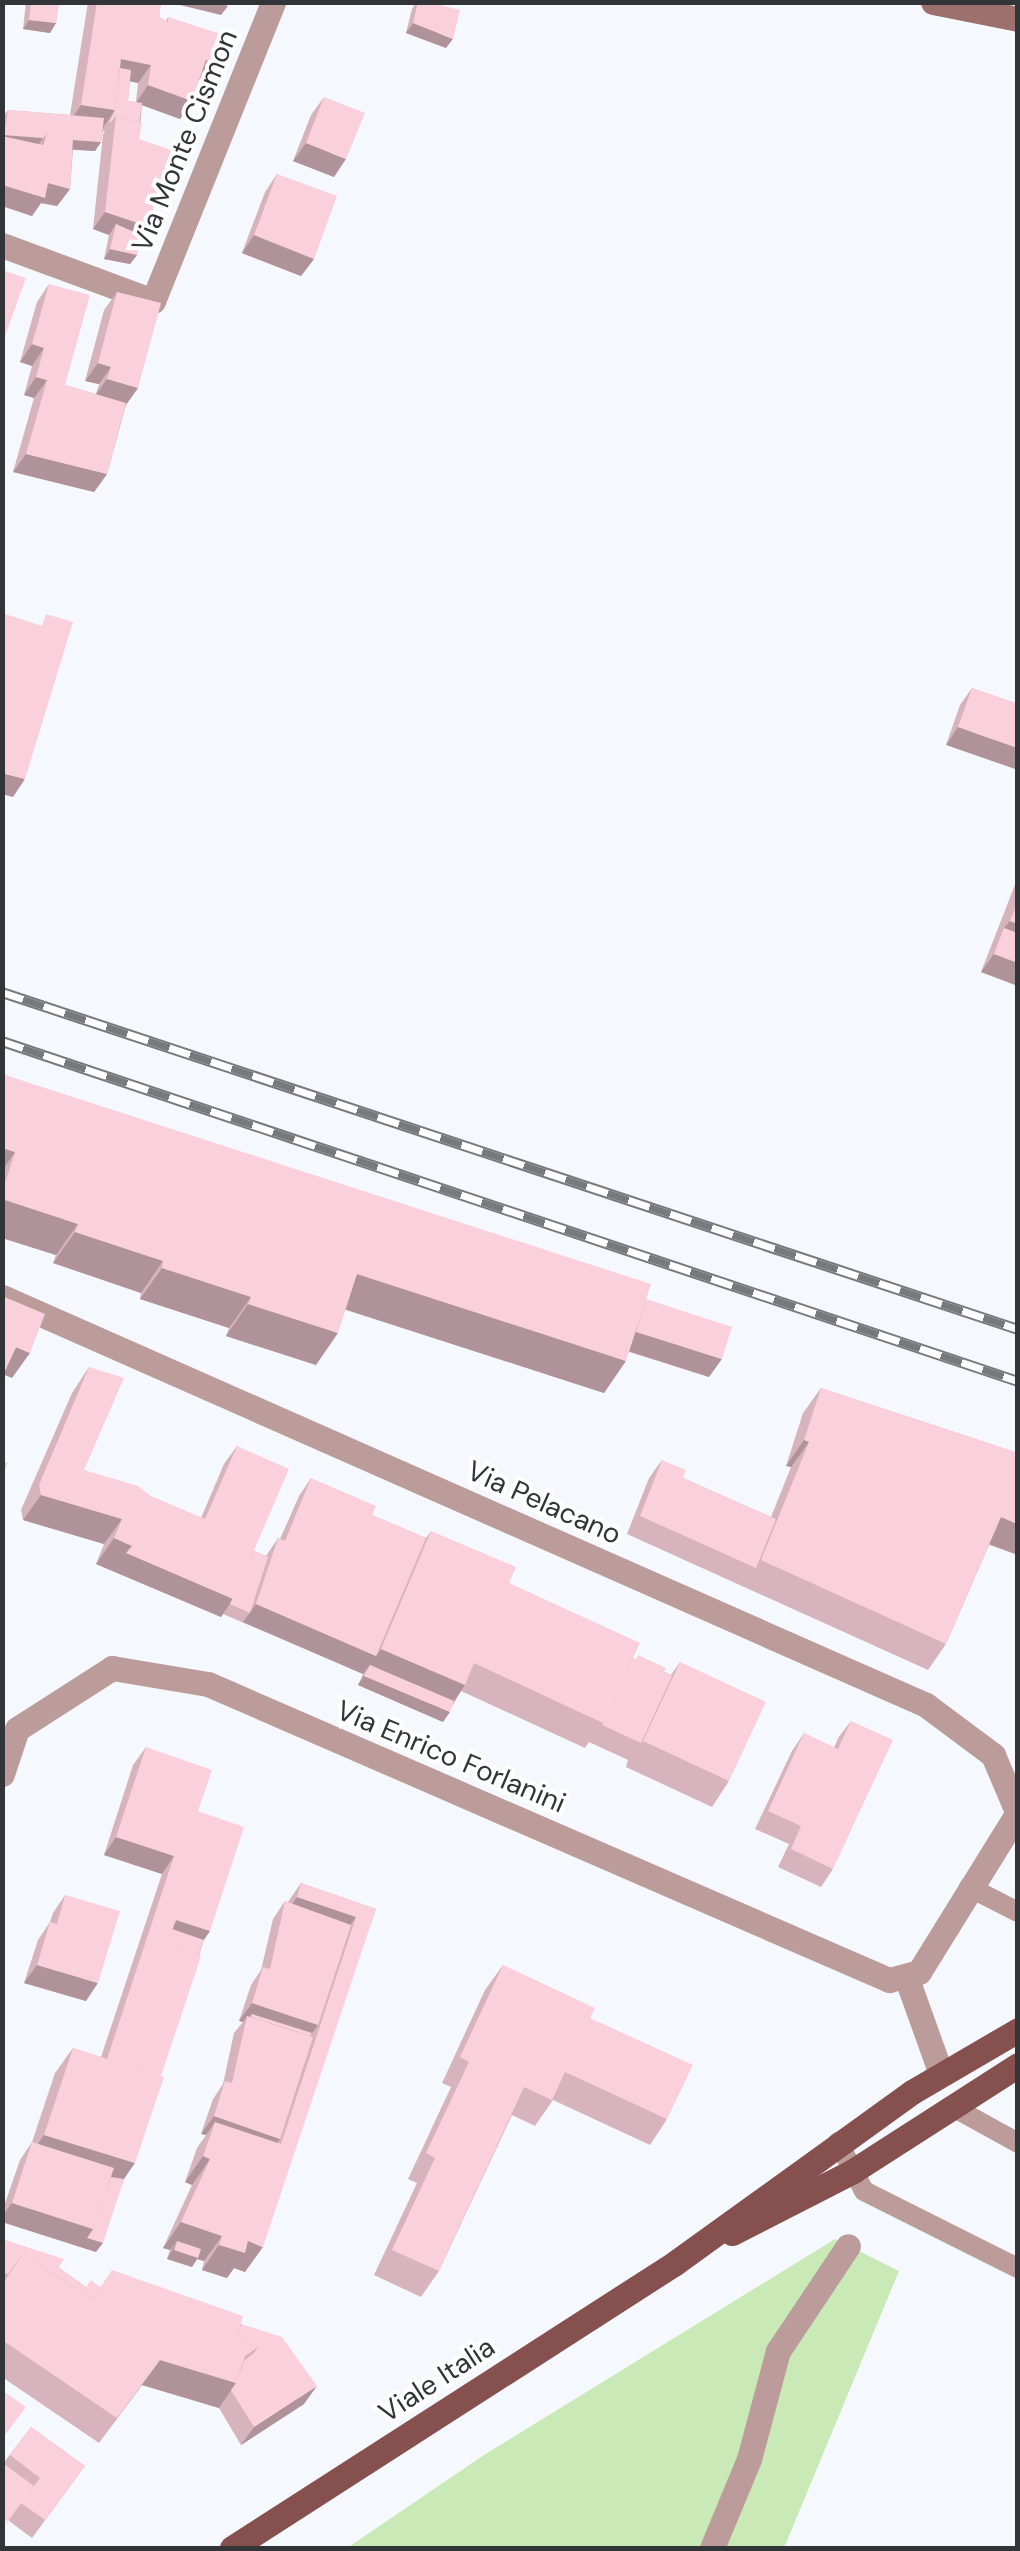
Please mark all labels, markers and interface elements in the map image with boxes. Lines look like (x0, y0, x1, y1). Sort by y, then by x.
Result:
street label: Via Monte Cismon (125, 25, 245, 257)
street label: Via Pelacano (462, 1454, 626, 1552)
street label: Via Enrico Forlanini (331, 1694, 571, 1820)
street label: Viale Italia (373, 2330, 501, 2430)

